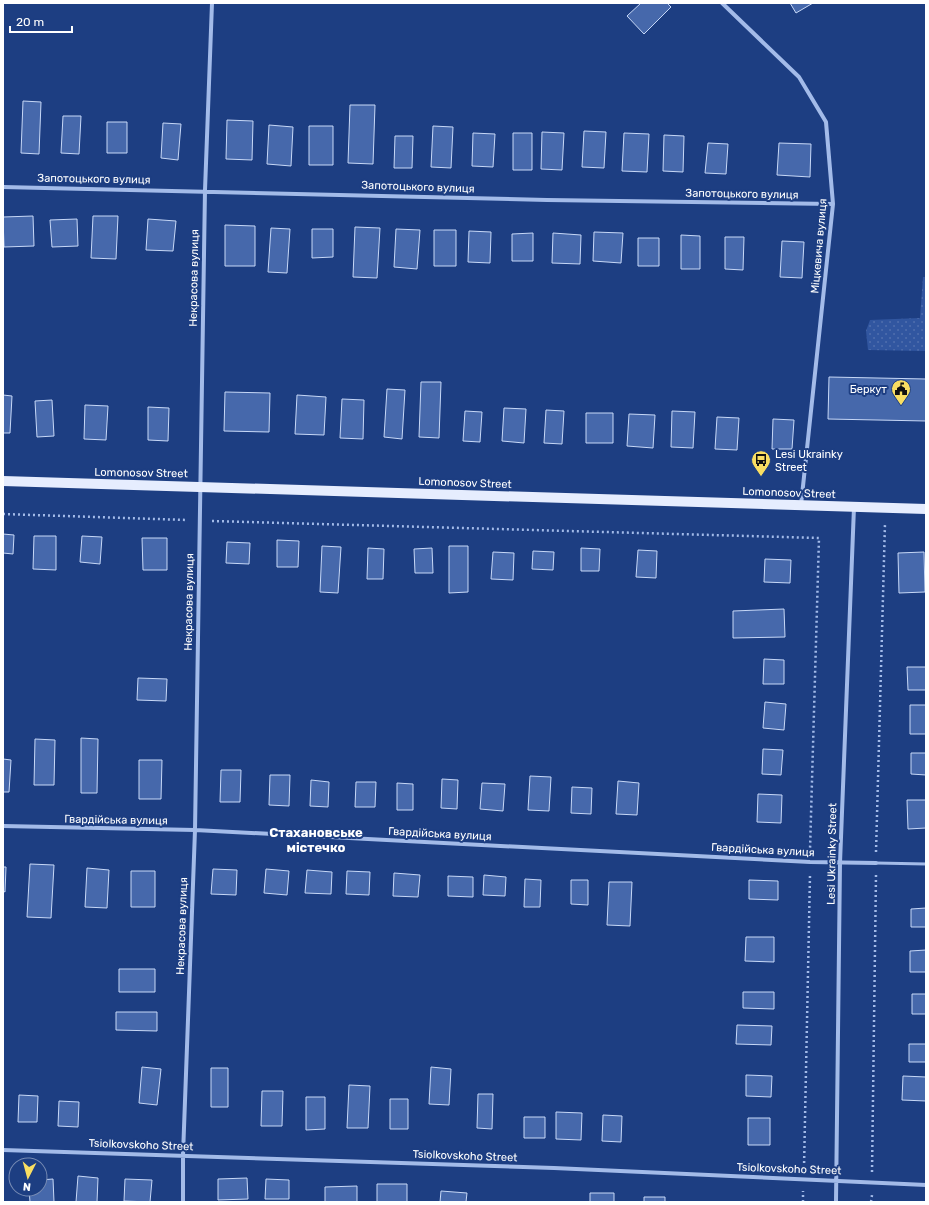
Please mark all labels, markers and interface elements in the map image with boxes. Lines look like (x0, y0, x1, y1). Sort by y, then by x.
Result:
scale bar (10, 8, 72, 34)
text: 20 m (16, 15, 44, 29)
street label: Запотоцького вулиця (37, 172, 151, 186)
street label: Запотоцького вулиця (361, 179, 475, 195)
street label: Запотоцького вулиця (685, 187, 799, 201)
street label: Міцкевича вулиця (808, 198, 830, 294)
street label: Некрасова вулиця (187, 229, 201, 327)
public building icon: Беркут (890, 378, 912, 406)
place label: Беркут (850, 383, 887, 396)
place label: Lesi Ukrainky Street (775, 448, 843, 474)
bus stop icon: Lesi Ukrainky Street (750, 449, 772, 477)
street label: Lomonosov Street (94, 466, 189, 480)
street label: Lomonosov Street (418, 475, 513, 491)
street label: Lomonosov Street (742, 485, 837, 501)
street label: Некрасова вулиця (182, 553, 196, 651)
street label: Lesi Ukrainky Street (825, 802, 839, 905)
street label: Гвардійська вулиця (64, 813, 168, 827)
district label: Стахановське містечко (269, 825, 363, 855)
street label: Гвардійська вулиця (388, 825, 492, 843)
street label: Гвардійська вулиця (711, 841, 815, 859)
street label: Некрасова вулиця (174, 877, 190, 975)
street label: Tsiolkovskoho Street (88, 1137, 194, 1153)
street label: Tsiolkovskoho Street (412, 1148, 518, 1164)
north arrow (8, 1157, 48, 1197)
street label: Tsiolkovskoho Street (736, 1161, 842, 1177)
text: N (22, 1180, 32, 1193)

